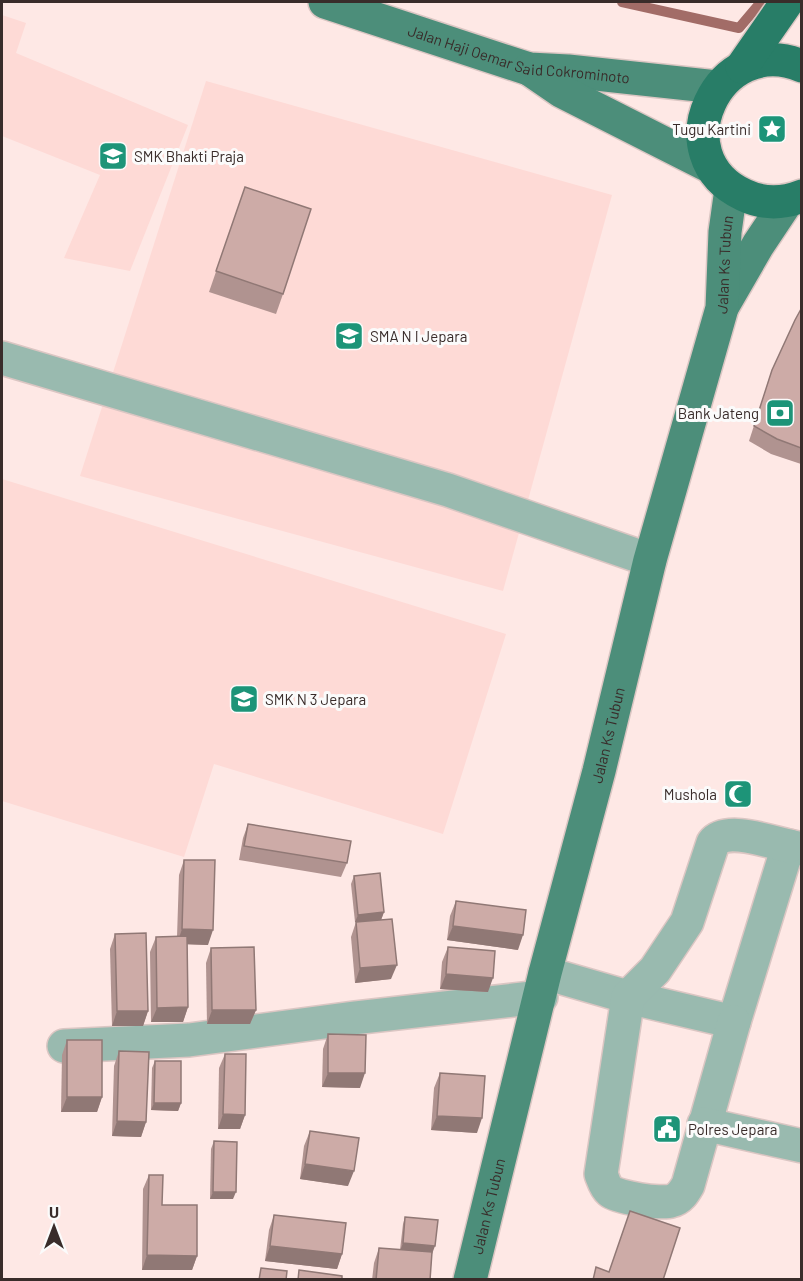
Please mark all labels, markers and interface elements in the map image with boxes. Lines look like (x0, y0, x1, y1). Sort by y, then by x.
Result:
street label: Jalan Haji Oemar Said Cokrominoto (406, 21, 631, 87)
place icon: Tugu Kartini (756, 113, 788, 145)
place label: Tugu Kartini (672, 120, 751, 138)
school or university icon: SMK Bhakti Praja (97, 140, 129, 172)
place label: SMK Bhakti Praja (134, 147, 244, 165)
street label: Jalan Ks Tubun (712, 214, 736, 316)
school or university icon: SMA N I Jepara (333, 320, 365, 352)
place label: SMA N I Jepara (370, 327, 467, 345)
bank icon: Bank Jateng (764, 397, 796, 429)
place label: Bank Jateng (678, 404, 759, 422)
school or university icon: SMK N 3 Jepara (228, 683, 260, 715)
street label: Jalan Ks Tubun (587, 685, 628, 785)
place label: SMK N 3 Jepara (265, 690, 366, 708)
mosque icon: Mushola (722, 778, 754, 810)
place label: Mushola (664, 785, 717, 803)
public building icon: Polres Jepara (651, 1113, 683, 1145)
place label: Polres Jepara (688, 1120, 777, 1138)
street label: Jalan Ks Tubun (468, 1156, 508, 1256)
north arrow (24, 1197, 84, 1257)
text: U (49, 1202, 59, 1221)

